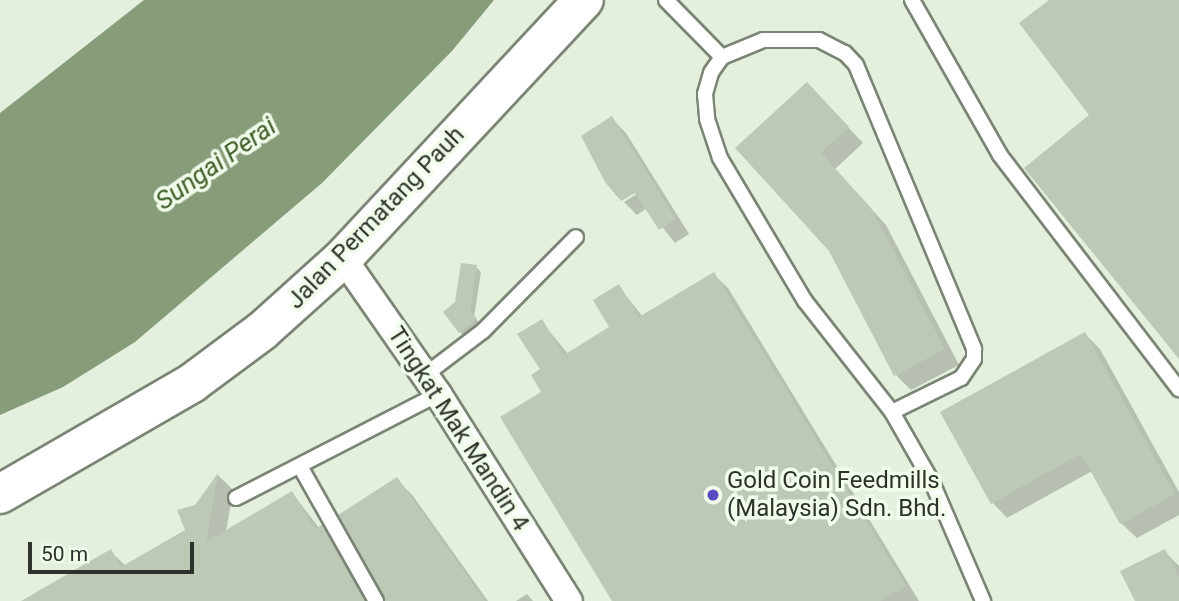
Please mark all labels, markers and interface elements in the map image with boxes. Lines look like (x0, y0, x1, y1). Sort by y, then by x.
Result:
water label: Sungai Perai (150, 111, 282, 217)
street label: Jalan Permatang Pauh (281, 121, 471, 315)
street label: Tingkat Mak Mandin 4 (381, 322, 535, 536)
place label: Gold Coin Feedmills (Malaysia) Sdn. Bhd. (727, 467, 946, 523)
marker: Gold Coin Feedmills (Malaysia) Sdn. Bhd. (705, 487, 721, 503)
scale bar (32, 528, 198, 572)
text: 50 m (41, 542, 88, 566)

